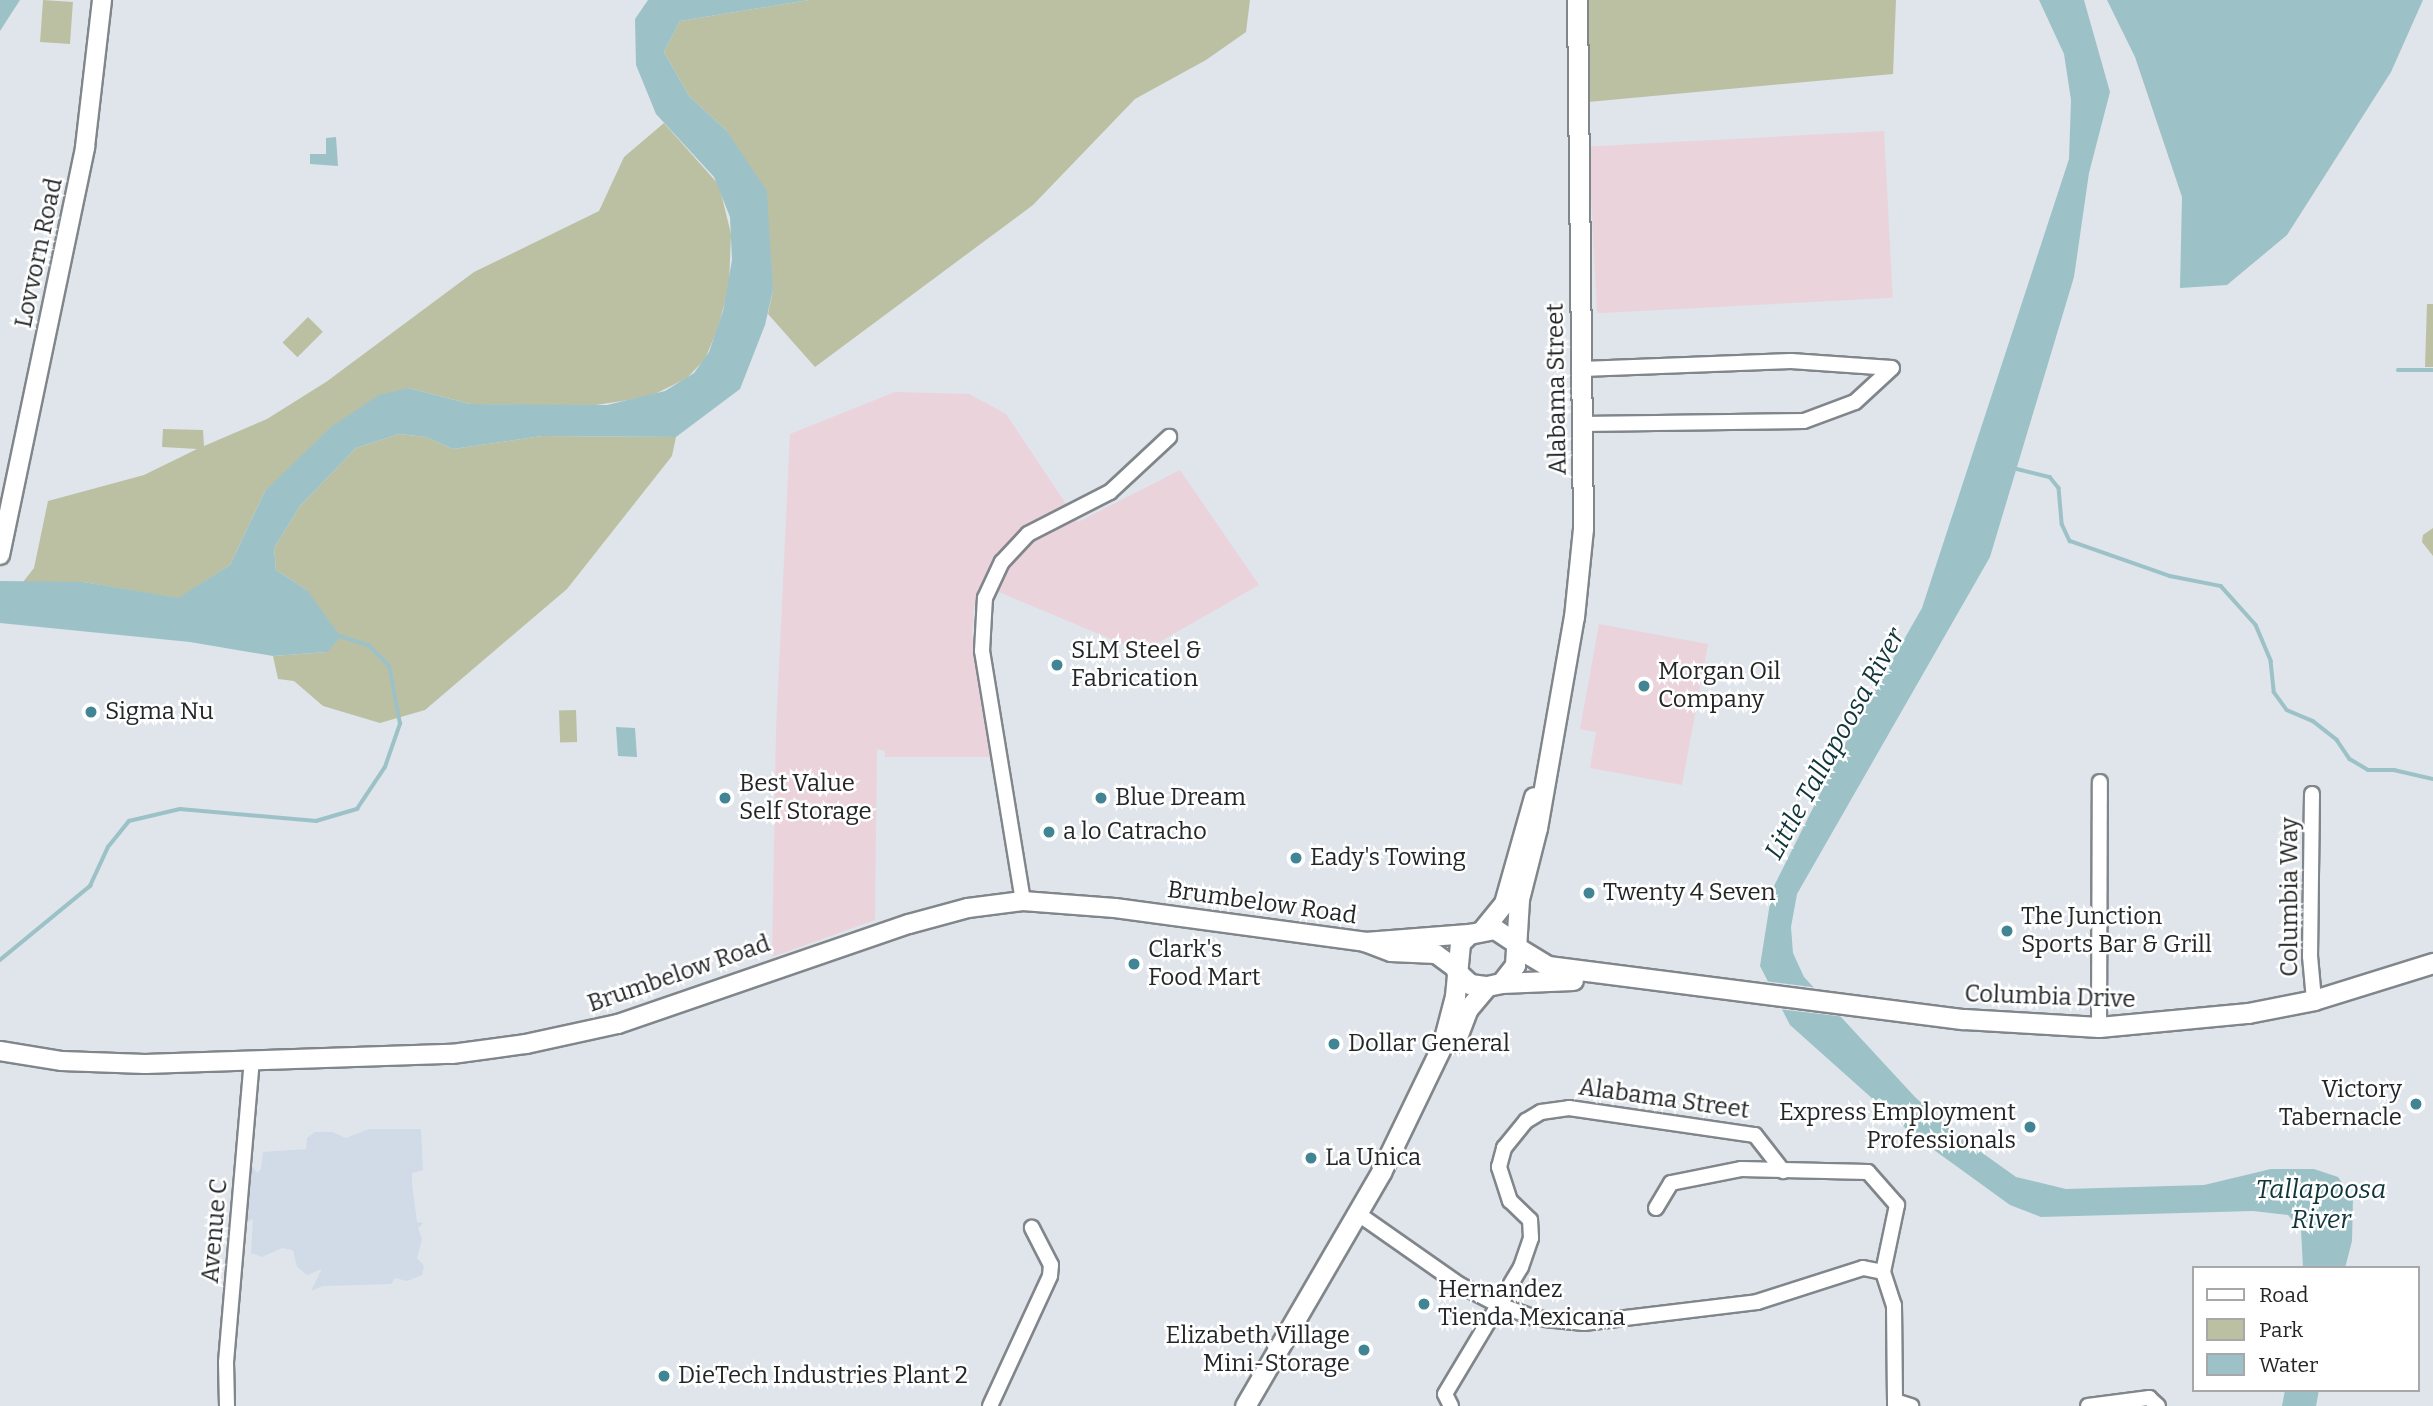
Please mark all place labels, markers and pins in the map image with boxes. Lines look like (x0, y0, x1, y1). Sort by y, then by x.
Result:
place label: SLM Steel & Fabrication (1071, 637, 1202, 693)
marker: SLM Steel & Fabrication (1049, 657, 1065, 673)
place label: Morgan Oil Company (1658, 658, 1781, 714)
marker: Morgan Oil Company (1636, 678, 1652, 694)
place label: Sigma Nu (105, 698, 214, 726)
marker: Sigma Nu (83, 704, 99, 720)
place label: Best Value Self Storage (739, 770, 872, 826)
place label: Blue Dream (1115, 784, 1246, 812)
marker: Best Value Self Storage (717, 790, 733, 806)
marker: Blue Dream (1093, 790, 1109, 806)
place label: a lo Catracho (1063, 818, 1207, 846)
marker: a lo Catracho (1041, 824, 1057, 840)
place label: Eady's Towing (1310, 844, 1466, 872)
marker: Eady's Towing (1288, 850, 1304, 866)
place label: Twenty 4 Seven (1603, 879, 1776, 907)
marker: Twenty 4 Seven (1581, 885, 1597, 901)
place label: The Junction Sports Bar & Grill (2021, 903, 2212, 959)
marker: The Junction Sports Bar & Grill (1999, 923, 2015, 939)
place label: Clark's Food Mart (1148, 936, 1260, 992)
marker: Clark's Food Mart (1126, 956, 1142, 972)
place label: Dollar General (1348, 1030, 1510, 1058)
marker: Dollar General (1326, 1036, 1342, 1052)
place label: Victory Tabernacle (2279, 1076, 2402, 1132)
marker: Victory Tabernacle (2408, 1096, 2424, 1112)
place label: Express Employment Professionals (1779, 1099, 2016, 1155)
marker: Express Employment Professionals (2022, 1119, 2038, 1135)
place label: La Unica (1325, 1144, 1421, 1172)
marker: La Unica (1303, 1150, 1319, 1166)
place label: Hernandez Tienda Mexicana (1438, 1276, 1625, 1332)
marker: Hernandez Tienda Mexicana (1416, 1296, 1432, 1312)
place label: Elizabeth Village Mini-Storage (1166, 1322, 1350, 1378)
marker: Elizabeth Village Mini-Storage (1356, 1342, 1372, 1358)
place label: DieTech Industries Plant 2 (678, 1362, 968, 1390)
marker: DieTech Industries Plant 2 (656, 1368, 672, 1384)

